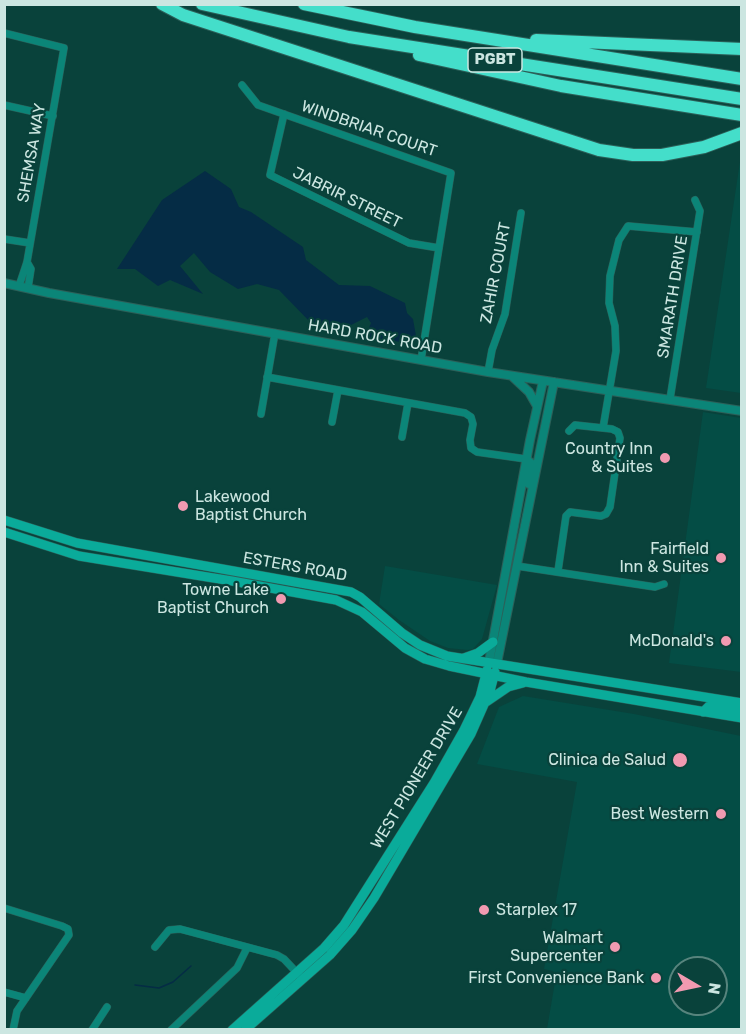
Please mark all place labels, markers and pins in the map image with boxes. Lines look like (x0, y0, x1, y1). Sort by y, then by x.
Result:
place label: Country Inn & Suites (565, 439, 653, 477)
marker: Country Inn & Suites (658, 451, 672, 465)
place label: Lakewood Baptist Church (195, 487, 307, 525)
marker: Lakewood Baptist Church (176, 499, 190, 513)
place label: Fairfield Inn & Suites (619, 539, 709, 577)
marker: Fairfield Inn & Suites (714, 551, 728, 565)
place label: Towne Lake Baptist Church (157, 580, 269, 618)
marker: Towne Lake Baptist Church (274, 592, 288, 606)
place label: McDonald's (629, 631, 714, 651)
marker: McDonald's (719, 634, 733, 648)
place label: Clinica de Salud (548, 750, 666, 770)
marker: Clinica de Salud (671, 751, 689, 769)
place label: Best Western (610, 804, 709, 824)
marker: Best Western (714, 807, 728, 821)
place label: Starplex 17 (496, 900, 577, 920)
marker: Starplex 17 (477, 903, 491, 917)
place label: Walmart Supercenter (510, 928, 603, 966)
marker: Walmart Supercenter (608, 940, 622, 954)
place label: First Convenience Bank (468, 968, 644, 988)
marker: First Convenience Bank (649, 971, 663, 985)

